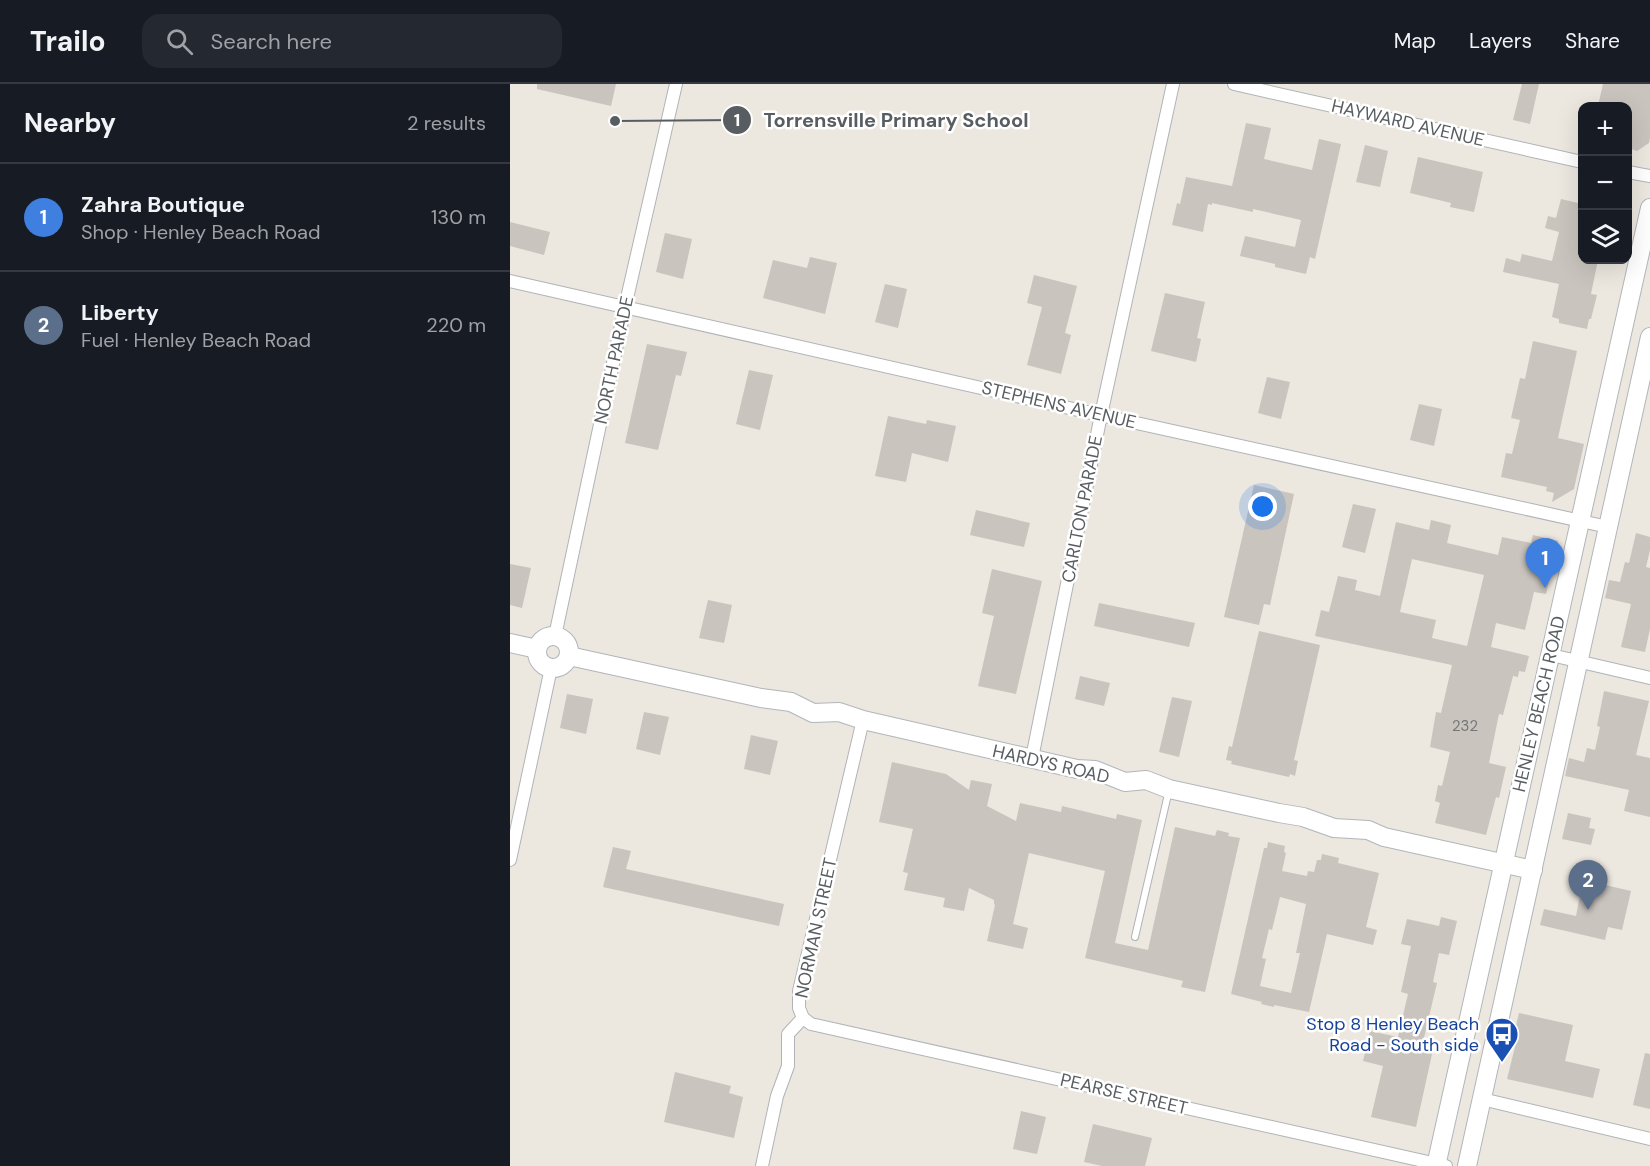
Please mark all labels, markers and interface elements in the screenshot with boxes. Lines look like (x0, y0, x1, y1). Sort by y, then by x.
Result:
search box (142, 14, 562, 68)
text: Trailo (30, 23, 106, 60)
icon: search (163, 25, 196, 58)
text: Search here (211, 27, 332, 56)
text: Map (1394, 27, 1436, 55)
text: Layers (1469, 27, 1532, 55)
text: Share (1565, 27, 1620, 55)
street label: HAYWARD AVENUE (1329, 94, 1487, 152)
callout: Torrensville Primary School (722, 101, 1041, 139)
map controls (1578, 102, 1632, 264)
button: + (1578, 102, 1632, 156)
text: Nearby (24, 106, 116, 140)
text: Torrensville Primary School (763, 107, 1029, 133)
text: 1 (734, 108, 740, 132)
text: 2 results (407, 110, 486, 136)
button: − (1578, 156, 1632, 210)
text: Zahra Boutique (81, 190, 245, 219)
text: 1 (40, 204, 47, 230)
text: 130 m (431, 204, 486, 230)
button: layers (1578, 210, 1632, 264)
text: Shop · Henley Beach Road (81, 219, 321, 245)
street label: NORTH PARADE (589, 294, 639, 426)
text: Liberty (81, 298, 159, 327)
text: 2 (38, 312, 49, 338)
text: 220 m (426, 312, 486, 338)
text: Fuel · Henley Beach Road (81, 327, 311, 353)
street label: STEPHENS AVENUE (979, 376, 1139, 434)
street label: CARLTON PARADE (1056, 433, 1108, 585)
your location (1248, 492, 1277, 521)
pin: 1 (1526, 538, 1564, 588)
street label: HENLEY BEACH ROAD (1507, 614, 1571, 794)
house number: 232 (1452, 716, 1478, 736)
street label: HARDYS ROAD (990, 739, 1112, 789)
street label: NORMAN STREET (789, 856, 843, 1000)
pin: 2 (1568, 860, 1608, 910)
place label: Stop 8 Henley Beach Road - South side (1306, 1012, 1479, 1057)
bus stop icon: Stop 8 Henley Beach Road - South side (1484, 1016, 1520, 1063)
street label: PEARSE STREET (1058, 1068, 1190, 1120)

